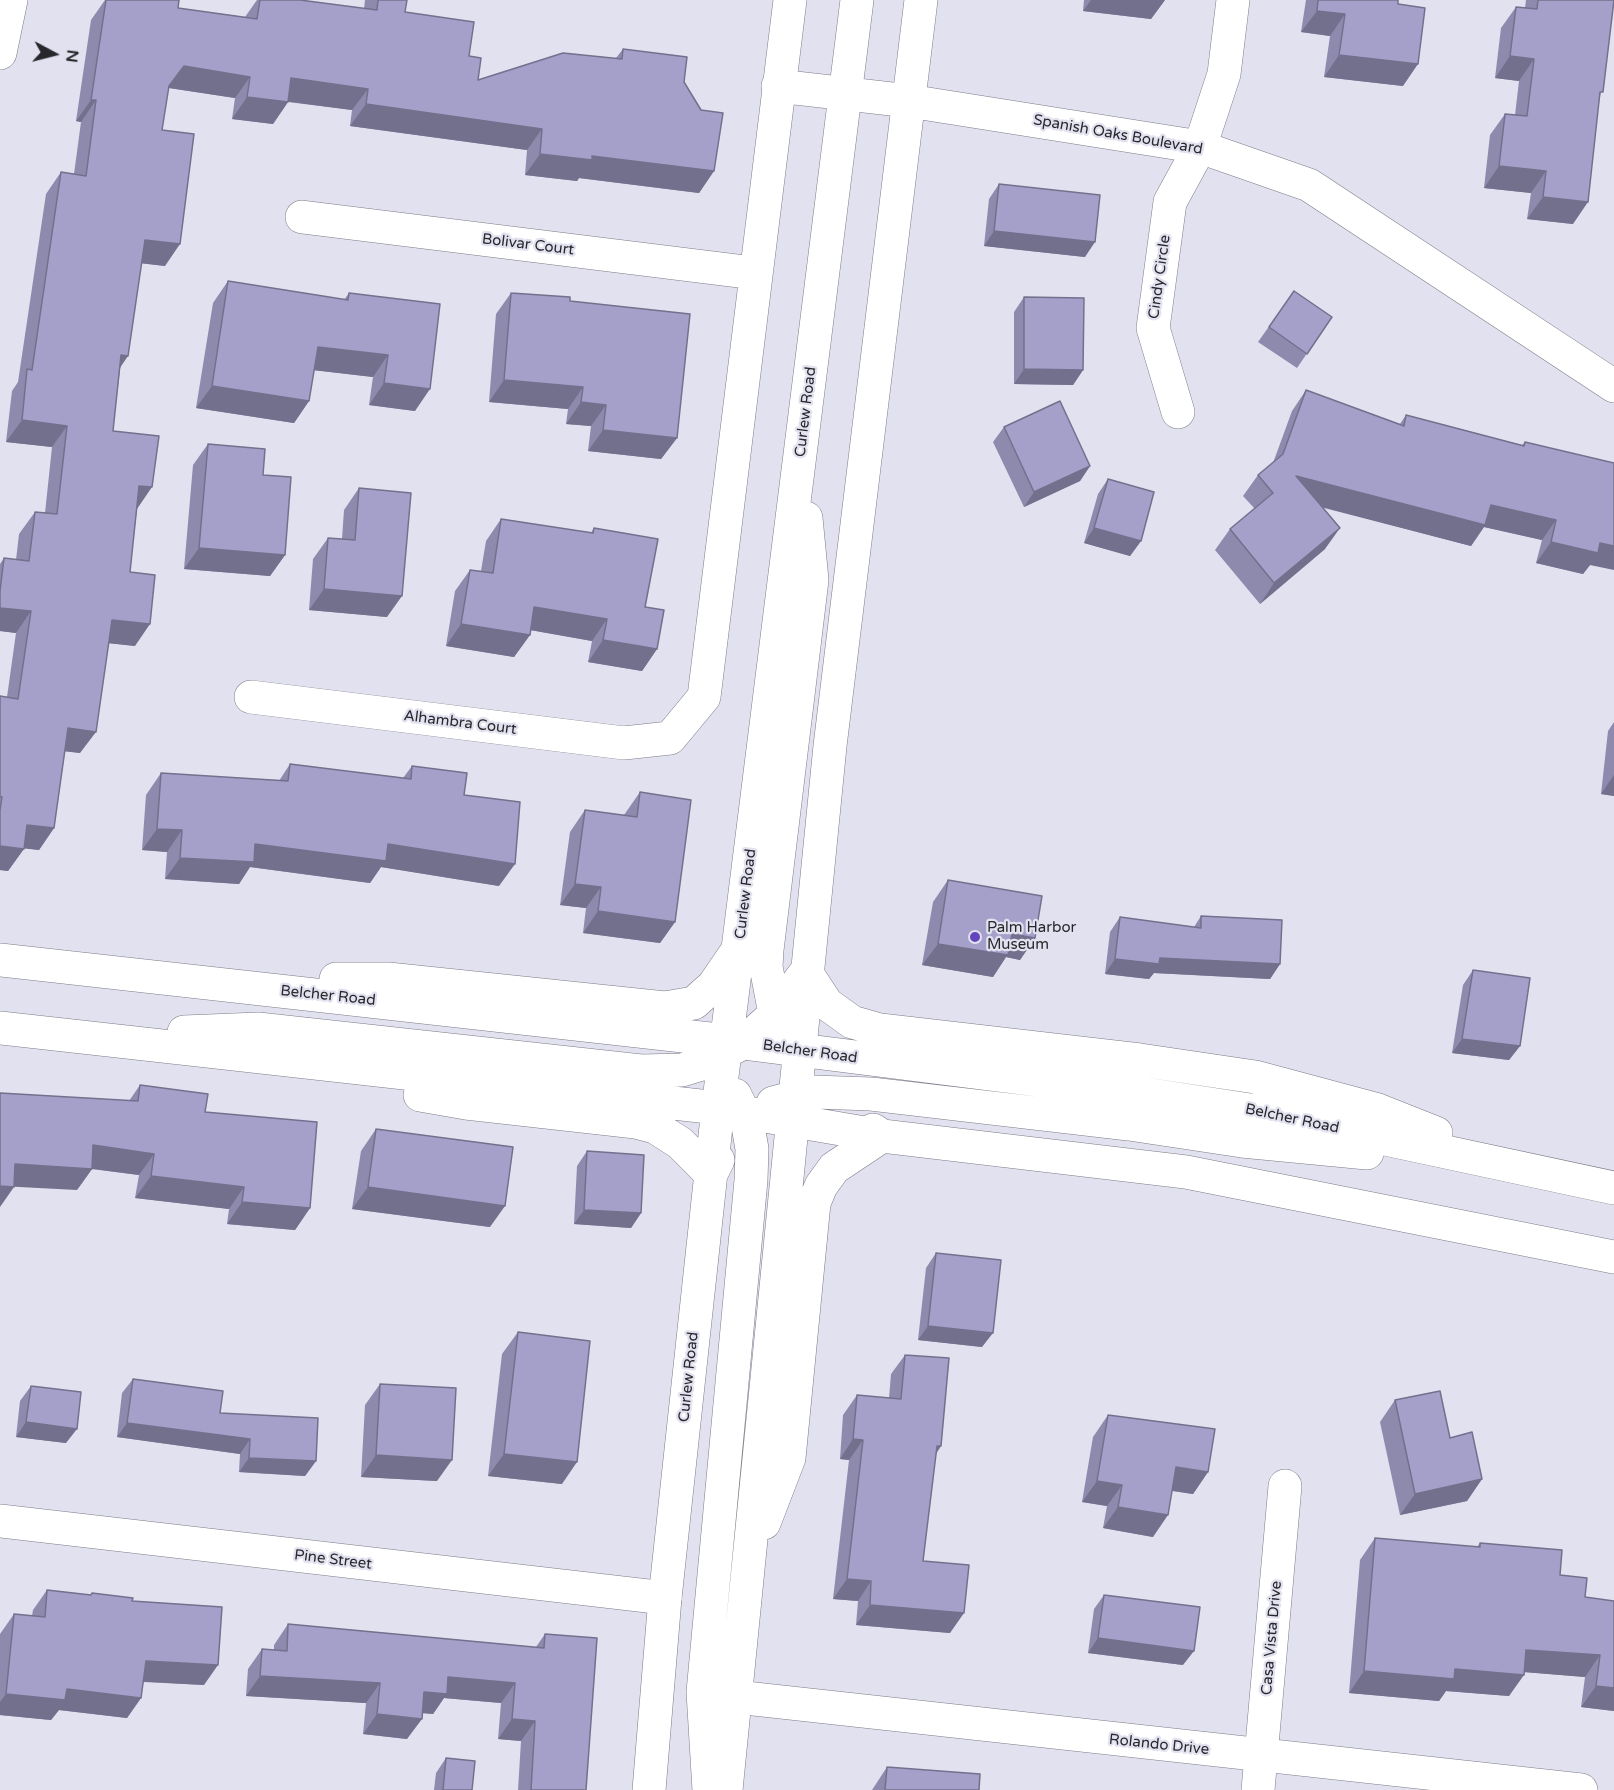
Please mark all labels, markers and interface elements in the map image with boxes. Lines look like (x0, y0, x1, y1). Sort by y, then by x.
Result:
north arrow (24, 24, 84, 84)
text: N (61, 49, 83, 64)
street label: Spanish Oaks Boulevard (1032, 111, 1204, 159)
street label: Bolivar Court (481, 230, 575, 260)
street label: Cindy Circle (1145, 234, 1175, 320)
street label: Curlew Road (792, 366, 820, 458)
street label: Alhambra Court (403, 707, 517, 739)
street label: Curlew Road (732, 848, 760, 940)
place label: Palm Harbor Museum (987, 919, 1076, 954)
marker: Palm Harbor Museum (968, 930, 982, 944)
street label: Belcher Road (280, 982, 376, 1010)
street label: Belcher Road (761, 1036, 859, 1068)
street label: Belcher Road (1243, 1100, 1341, 1138)
street label: Curlew Road (675, 1331, 703, 1423)
street label: Pine Street (293, 1546, 373, 1574)
street label: Casa Vista Drive (1258, 1580, 1286, 1696)
street label: Rolando Drive (1108, 1731, 1210, 1759)

